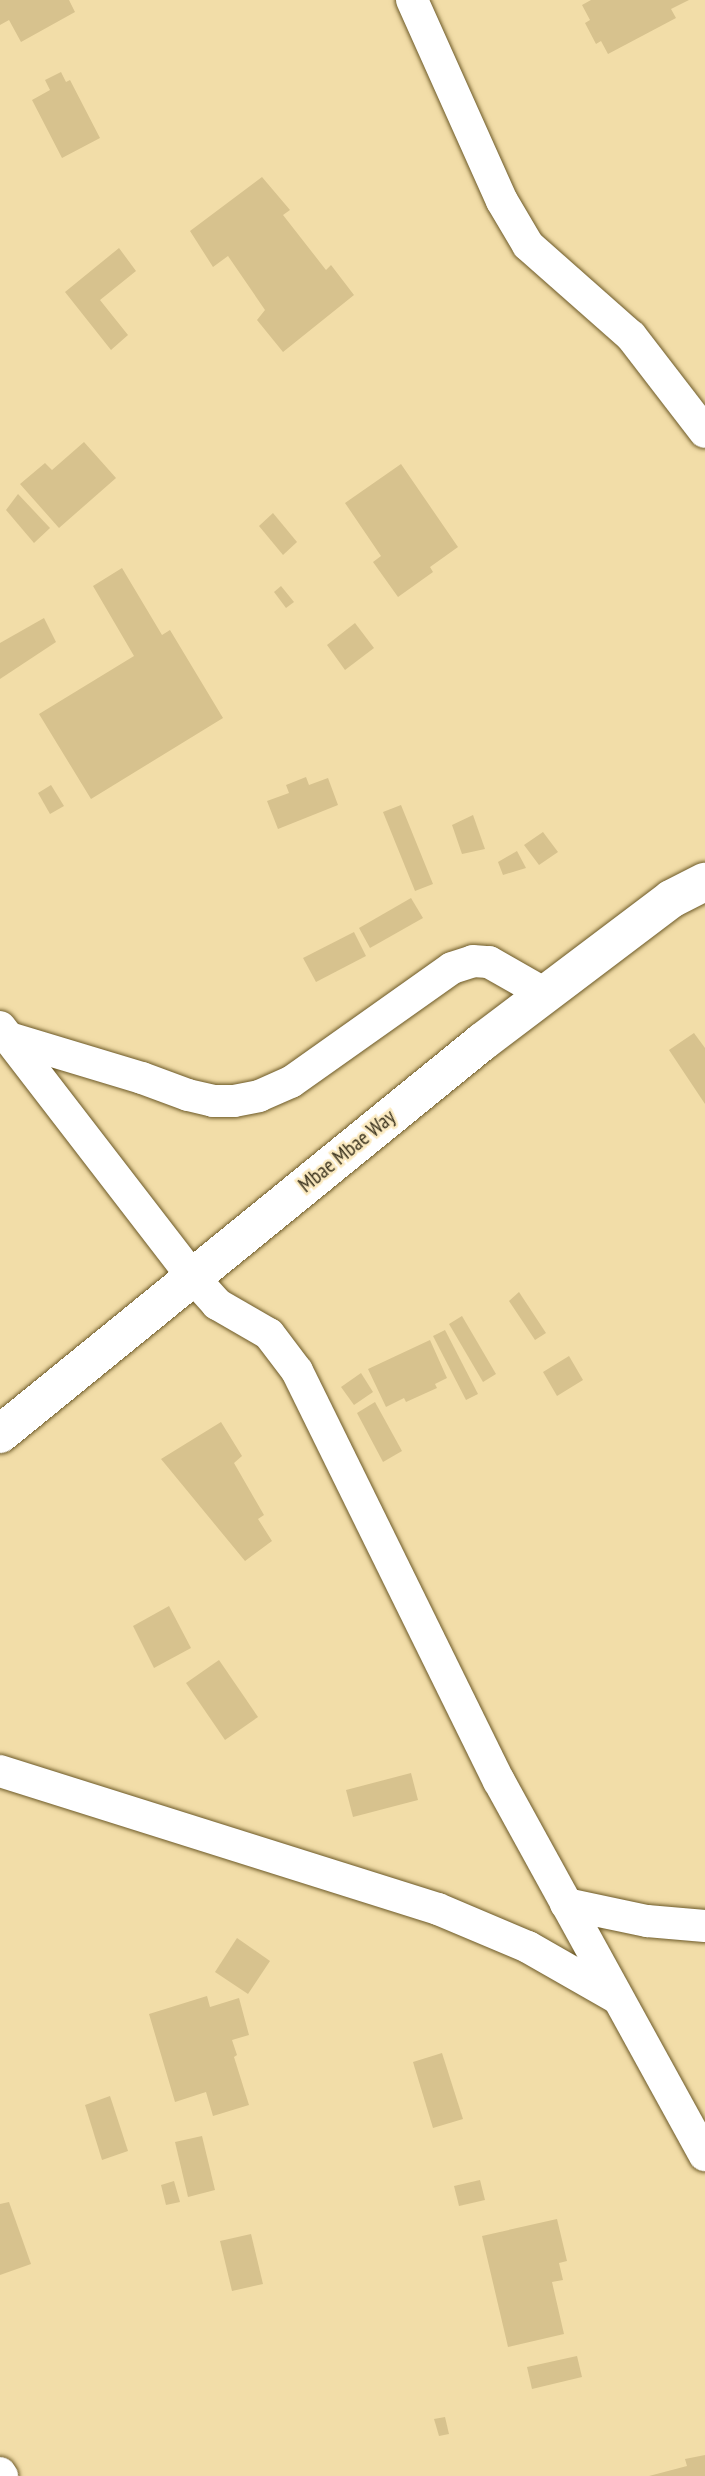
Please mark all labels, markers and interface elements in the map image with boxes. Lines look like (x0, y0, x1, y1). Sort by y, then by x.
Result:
street label: Mbae Mbae Way (293, 1104, 401, 1198)

